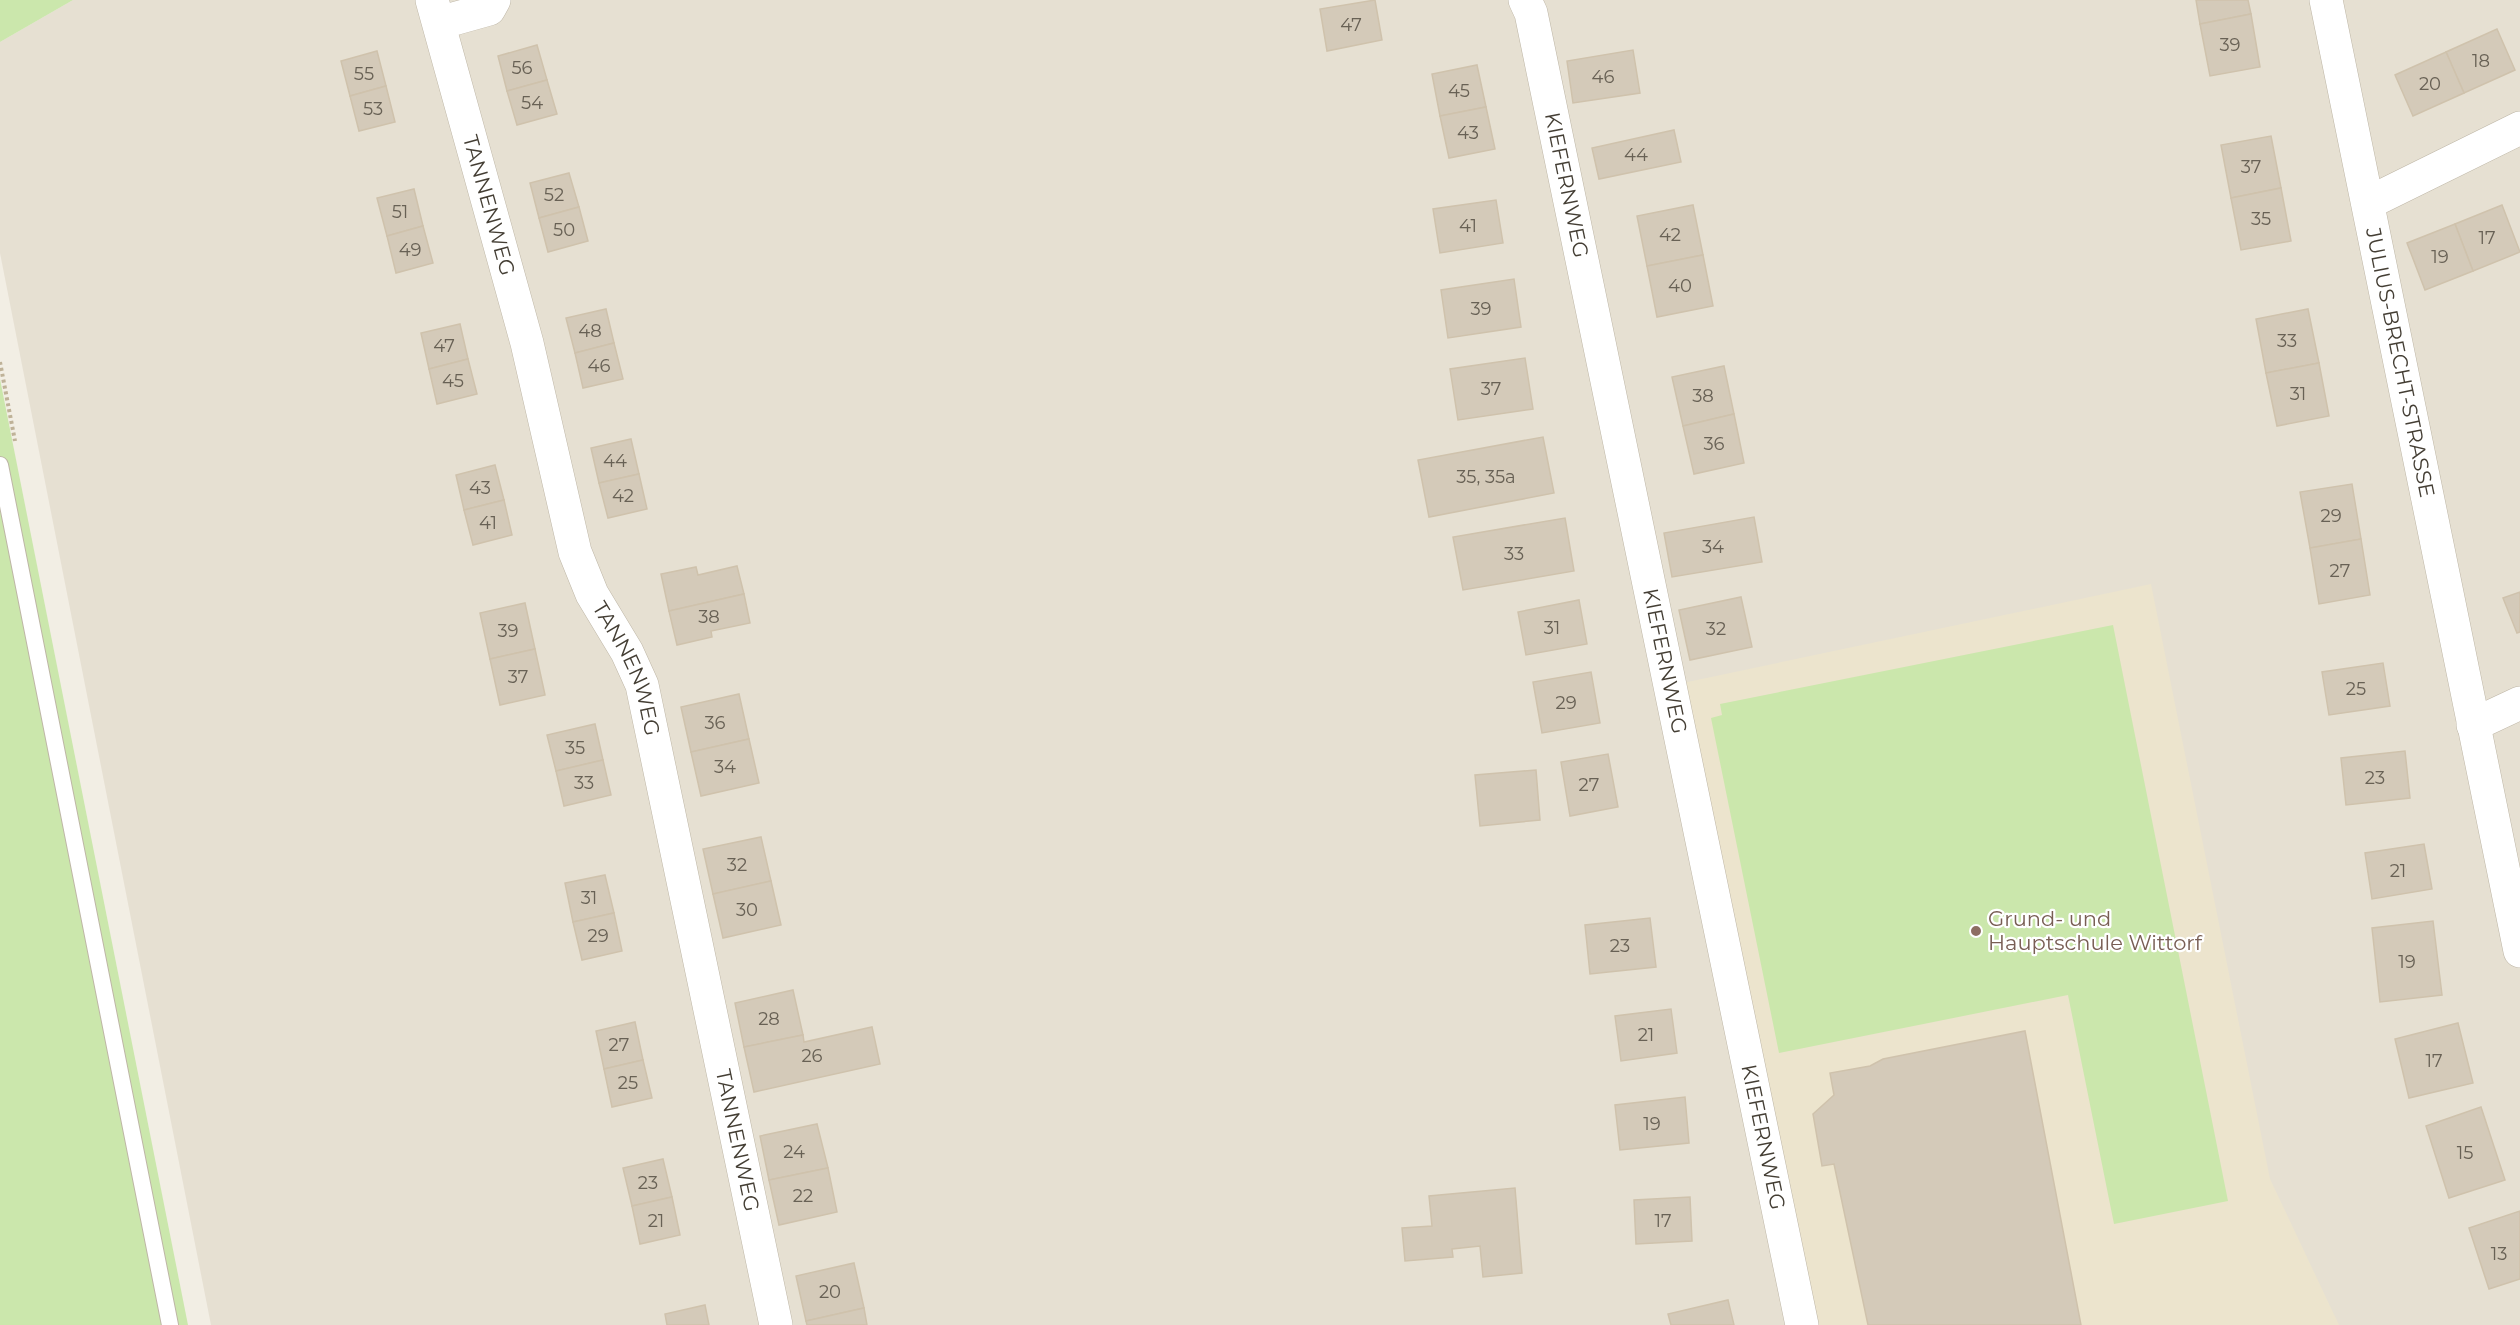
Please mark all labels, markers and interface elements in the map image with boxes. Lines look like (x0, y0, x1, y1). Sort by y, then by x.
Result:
house number: 47 (1340, 14, 1362, 36)
house number: 39 (2219, 34, 2241, 56)
house number: 18 (2472, 50, 2490, 72)
house number: 56 (511, 57, 533, 79)
house number: 55 (354, 63, 374, 85)
house number: 46 (1592, 66, 1614, 88)
house number: 20 (2419, 73, 2441, 95)
house number: 45 (1448, 80, 1470, 102)
house number: 54 (521, 92, 543, 114)
house number: 53 (363, 98, 383, 120)
street label: KIEFERNWEG (1540, 110, 1594, 260)
house number: 43 (1457, 122, 1479, 144)
street label: TANNENWEG (458, 132, 521, 278)
house number: 44 (1624, 144, 1648, 166)
house number: 37 (2241, 156, 2261, 178)
house number: 52 (544, 184, 564, 206)
house number: 51 (392, 201, 408, 223)
house number: 35 (2251, 208, 2271, 230)
house number: 41 (1459, 215, 1477, 237)
house number: 50 (553, 219, 575, 241)
house number: 42 (1659, 224, 1681, 246)
street label: JULIUS-BRECHT-STRASSE (2361, 224, 2440, 500)
house number: 17 (2478, 227, 2496, 249)
house number: 49 (399, 239, 421, 261)
house number: 19 (2431, 246, 2449, 268)
house number: 40 (1668, 275, 1692, 297)
house number: 39 (1470, 298, 1492, 320)
house number: 48 (578, 320, 602, 342)
house number: 33 (2277, 330, 2297, 352)
house number: 47 (433, 335, 455, 357)
house number: 46 (588, 355, 610, 377)
house number: 45 (442, 370, 464, 392)
house number: 37 (1481, 378, 1501, 400)
house number: 31 (2290, 383, 2306, 405)
house number: 38 (1692, 385, 1714, 407)
house number: 36 (1703, 433, 1725, 455)
house number: 44 (603, 450, 627, 472)
house number: 35, 35a (1456, 466, 1516, 488)
house number: 43 (469, 477, 491, 499)
house number: 42 (612, 485, 634, 507)
house number: 29 (2320, 505, 2342, 527)
house number: 41 (479, 512, 497, 534)
house number: 34 (1702, 536, 1724, 558)
house number: 33 (1504, 543, 1524, 565)
house number: 27 (2330, 560, 2350, 582)
street label: KIEFERNWEG (1638, 586, 1693, 736)
street label: TANNENWEG (587, 597, 665, 738)
house number: 38 (698, 606, 720, 628)
house number: 31 (1544, 617, 1560, 639)
house number: 32 (1706, 618, 1726, 640)
house number: 39 (497, 620, 519, 642)
house number: 37 (508, 666, 528, 688)
house number: 25 (2346, 678, 2366, 700)
house number: 29 (1555, 692, 1577, 714)
house number: 36 (704, 712, 726, 734)
house number: 35 (565, 737, 585, 759)
house number: 34 (714, 756, 736, 778)
house number: 23 (2365, 767, 2385, 789)
house number: 33 (574, 772, 594, 794)
house number: 27 (1579, 774, 1599, 796)
house number: 32 (727, 854, 747, 876)
house number: 21 (2390, 860, 2406, 882)
house number: 31 (581, 887, 597, 909)
house number: 30 (736, 899, 758, 921)
place label: Grund- und Hauptschule Wittorf (1988, 906, 2203, 955)
marker: Grund- und Hauptschule Wittorf (1969, 924, 1983, 938)
house number: 29 (587, 925, 609, 947)
house number: 23 (1610, 935, 1630, 957)
house number: 19 (2398, 951, 2416, 973)
house number: 28 (758, 1008, 780, 1030)
house number: 21 (1638, 1024, 1654, 1046)
house number: 27 (609, 1034, 629, 1056)
house number: 26 (801, 1045, 823, 1067)
house number: 17 (2425, 1050, 2443, 1072)
street label: KIEFERNWEG (1736, 1062, 1791, 1212)
street label: TANNENWEG (711, 1067, 765, 1214)
house number: 25 (618, 1072, 638, 1094)
house number: 19 (1643, 1113, 1661, 1135)
house number: 24 (783, 1141, 805, 1163)
house number: 15 (2457, 1142, 2473, 1164)
house number: 23 (638, 1172, 658, 1194)
house number: 22 (793, 1185, 813, 1207)
house number: 21 (648, 1210, 664, 1232)
house number: 17 (1654, 1210, 1672, 1232)
house number: 13 (2491, 1243, 2507, 1265)
house number: 20 (819, 1281, 841, 1303)

